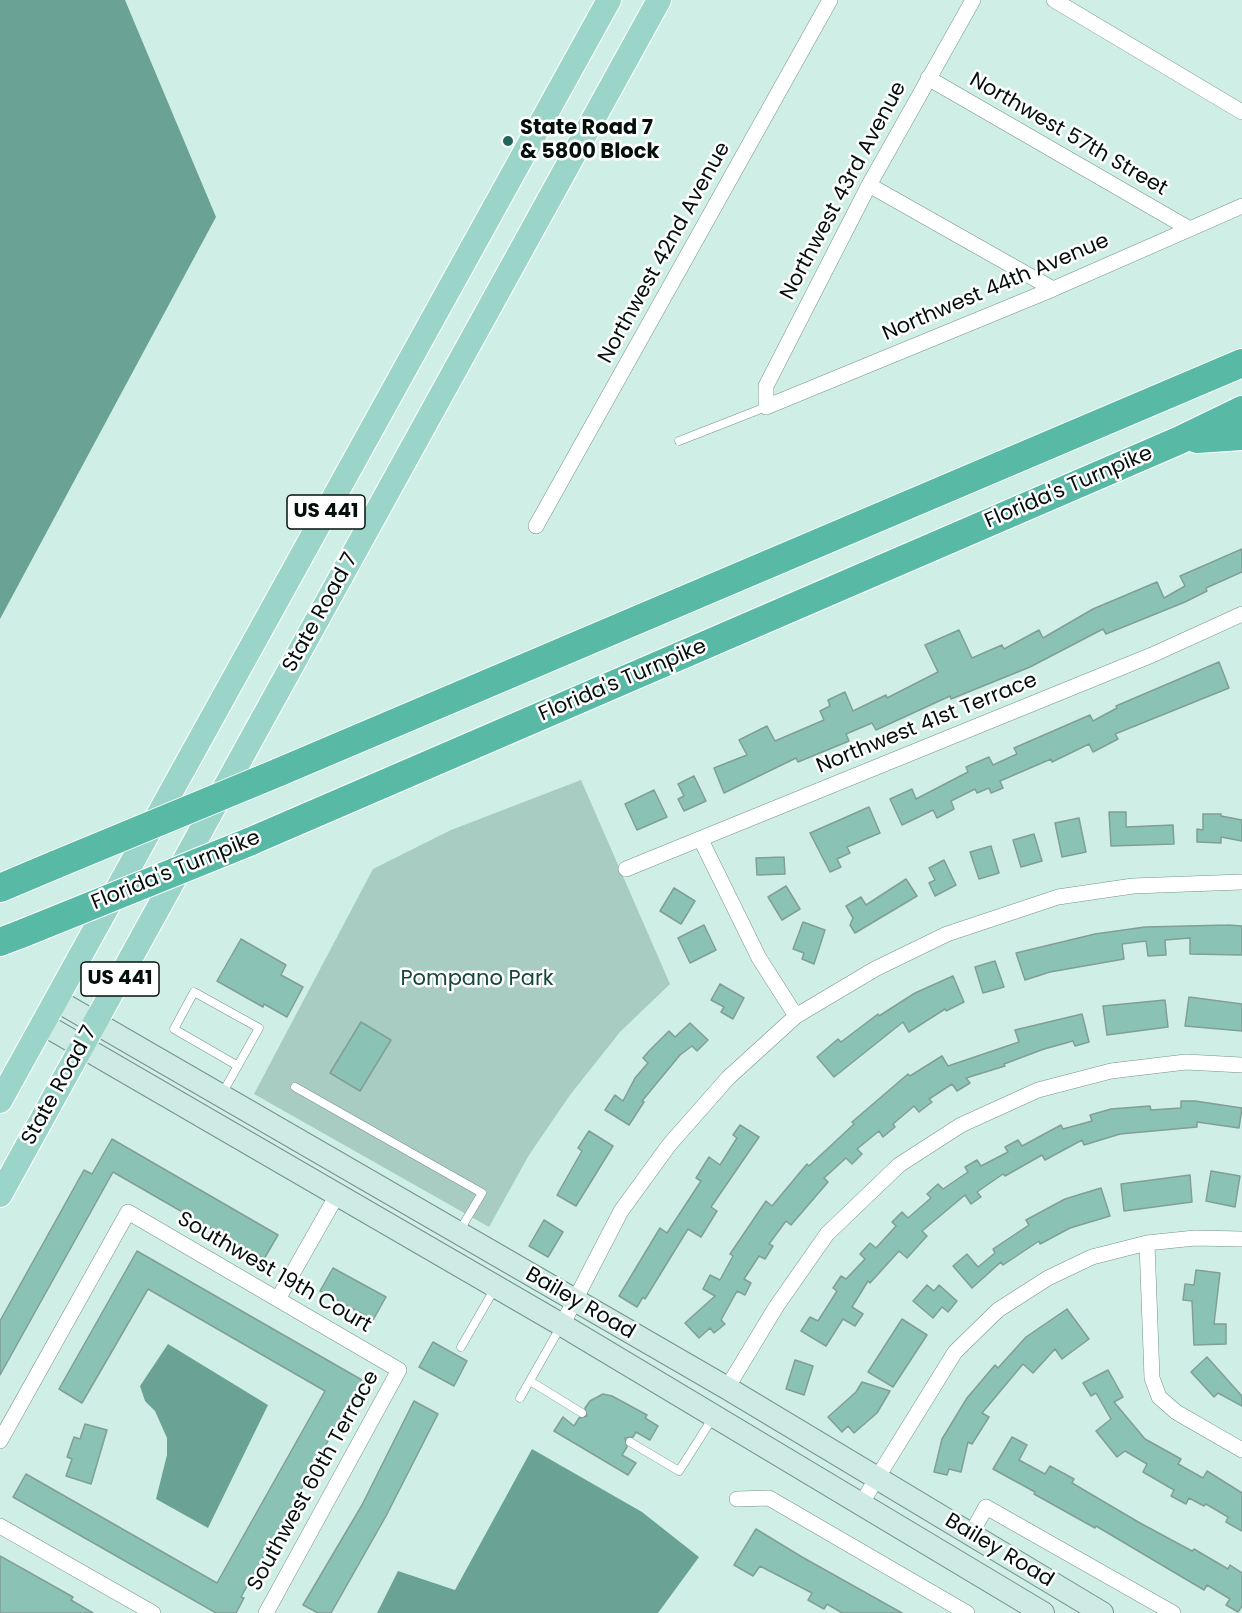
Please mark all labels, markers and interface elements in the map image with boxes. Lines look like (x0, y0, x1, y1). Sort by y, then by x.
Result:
street label: Northwest 57th Street (965, 68, 1171, 202)
street label: Northwest 43rd Avenue (776, 78, 912, 304)
place label: State Road 7 & 5800 Block (520, 116, 659, 166)
marker: State Road 7 & 5800 Block (501, 134, 515, 148)
street label: Northwest 42nd Avenue (594, 138, 736, 368)
street label: Northwest 44th Avenue (879, 229, 1113, 347)
street label: Florida's Turnpike (981, 441, 1157, 535)
road number: US 441 (287, 495, 365, 529)
street label: State Road 7 (278, 549, 364, 677)
street label: Florida's Turnpike (535, 634, 711, 728)
street label: Northwest 41st Terrace (813, 668, 1041, 780)
street label: Florida's Turnpike (88, 826, 264, 916)
road number: US 441 (81, 962, 159, 996)
park label: Pompano Park (400, 967, 554, 993)
street label: State Road 7 (17, 1022, 103, 1150)
street label: Southwest 19th Court (172, 1207, 376, 1339)
street label: Bailey Road (521, 1262, 639, 1346)
street label: Southwest 60th Terrace (243, 1366, 385, 1596)
street label: Bailey Road (940, 1509, 1058, 1593)

